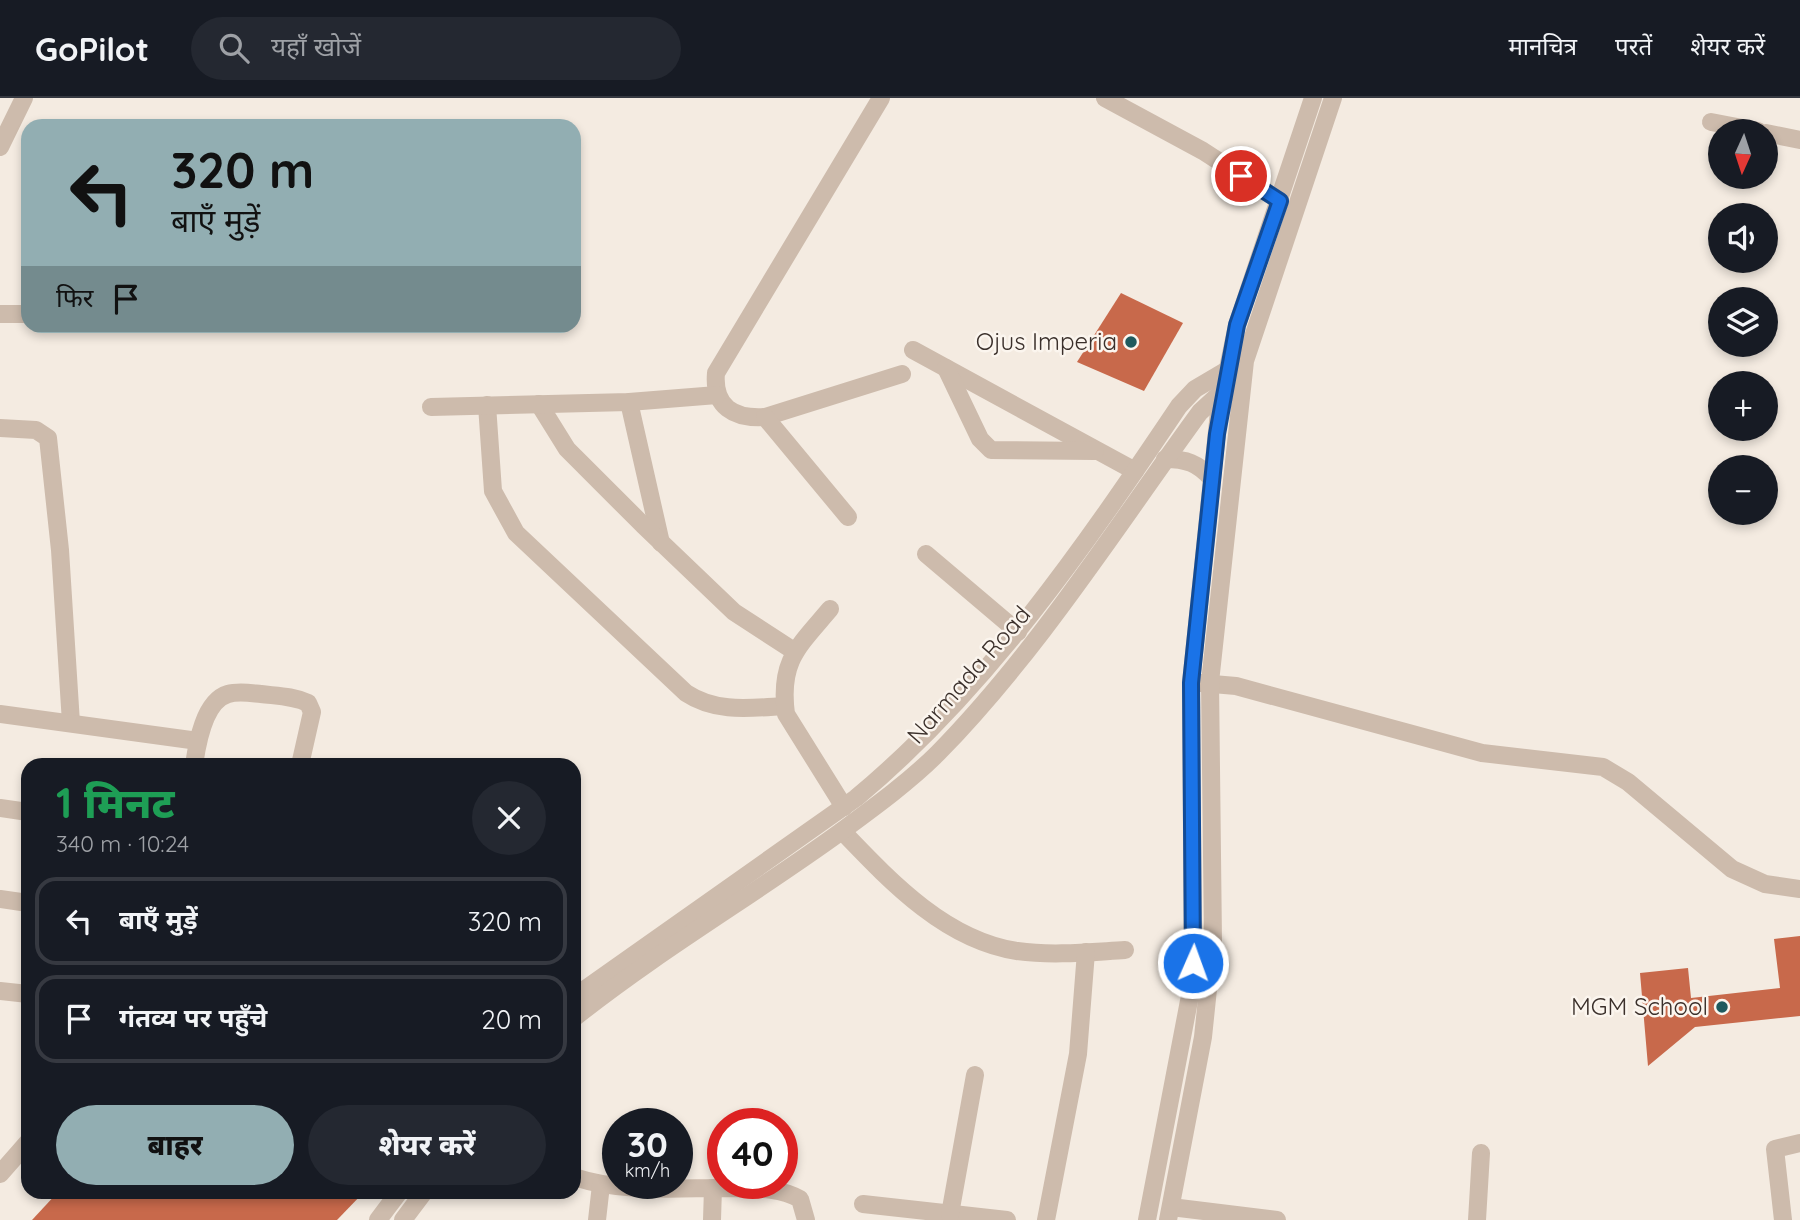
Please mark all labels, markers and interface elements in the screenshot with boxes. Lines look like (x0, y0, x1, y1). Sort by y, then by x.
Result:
search box (191, 17, 681, 80)
text: GoPilot (35, 28, 149, 69)
icon: search (215, 29, 253, 67)
text: यहाँ खोजें (271, 30, 361, 63)
text: मानचित्र (1508, 31, 1577, 61)
text: परतें (1615, 31, 1652, 61)
text: शेयर करें (1690, 31, 1765, 61)
north arrow (1708, 119, 1778, 189)
map controls (1708, 119, 1778, 525)
text: 320 m (171, 139, 314, 200)
pin (1211, 146, 1271, 206)
icon: left (56, 147, 147, 238)
icon: arrive (1222, 157, 1260, 195)
text: बाएँ मुड़ें (171, 200, 260, 240)
button: sound (1708, 203, 1778, 273)
icon: arrive (107, 280, 145, 318)
text: फिर (56, 281, 93, 314)
button: layers (1708, 287, 1778, 357)
place label: Ojus Imperia (976, 326, 1117, 356)
marker: Ojus Imperia (1123, 334, 1139, 350)
button: + (1708, 371, 1778, 441)
button: − (1708, 455, 1778, 525)
street label: Narmada Road (900, 599, 1036, 749)
text: 1 मिनट (56, 776, 175, 829)
button: close (472, 781, 546, 855)
text: 340 m · 10:24 (56, 829, 189, 858)
icon: left (60, 902, 98, 940)
text: बाएँ मुड़ें (119, 903, 198, 936)
text: 320 m (468, 905, 542, 938)
position arrow (1156, 926, 1230, 1000)
place label: MGM School (1571, 991, 1708, 1021)
marker: MGM School (1714, 999, 1730, 1015)
icon: arrive (60, 1000, 98, 1038)
text: गंतव्य पर पहुँचे (119, 1001, 267, 1034)
text: 20 m (481, 1003, 542, 1036)
button: बाहर (56, 1105, 294, 1185)
button: शेयर करें (308, 1105, 546, 1185)
speed limit sign: 40 (707, 1108, 798, 1199)
text: 30 (627, 1122, 668, 1166)
text: km/h (625, 1159, 670, 1182)

